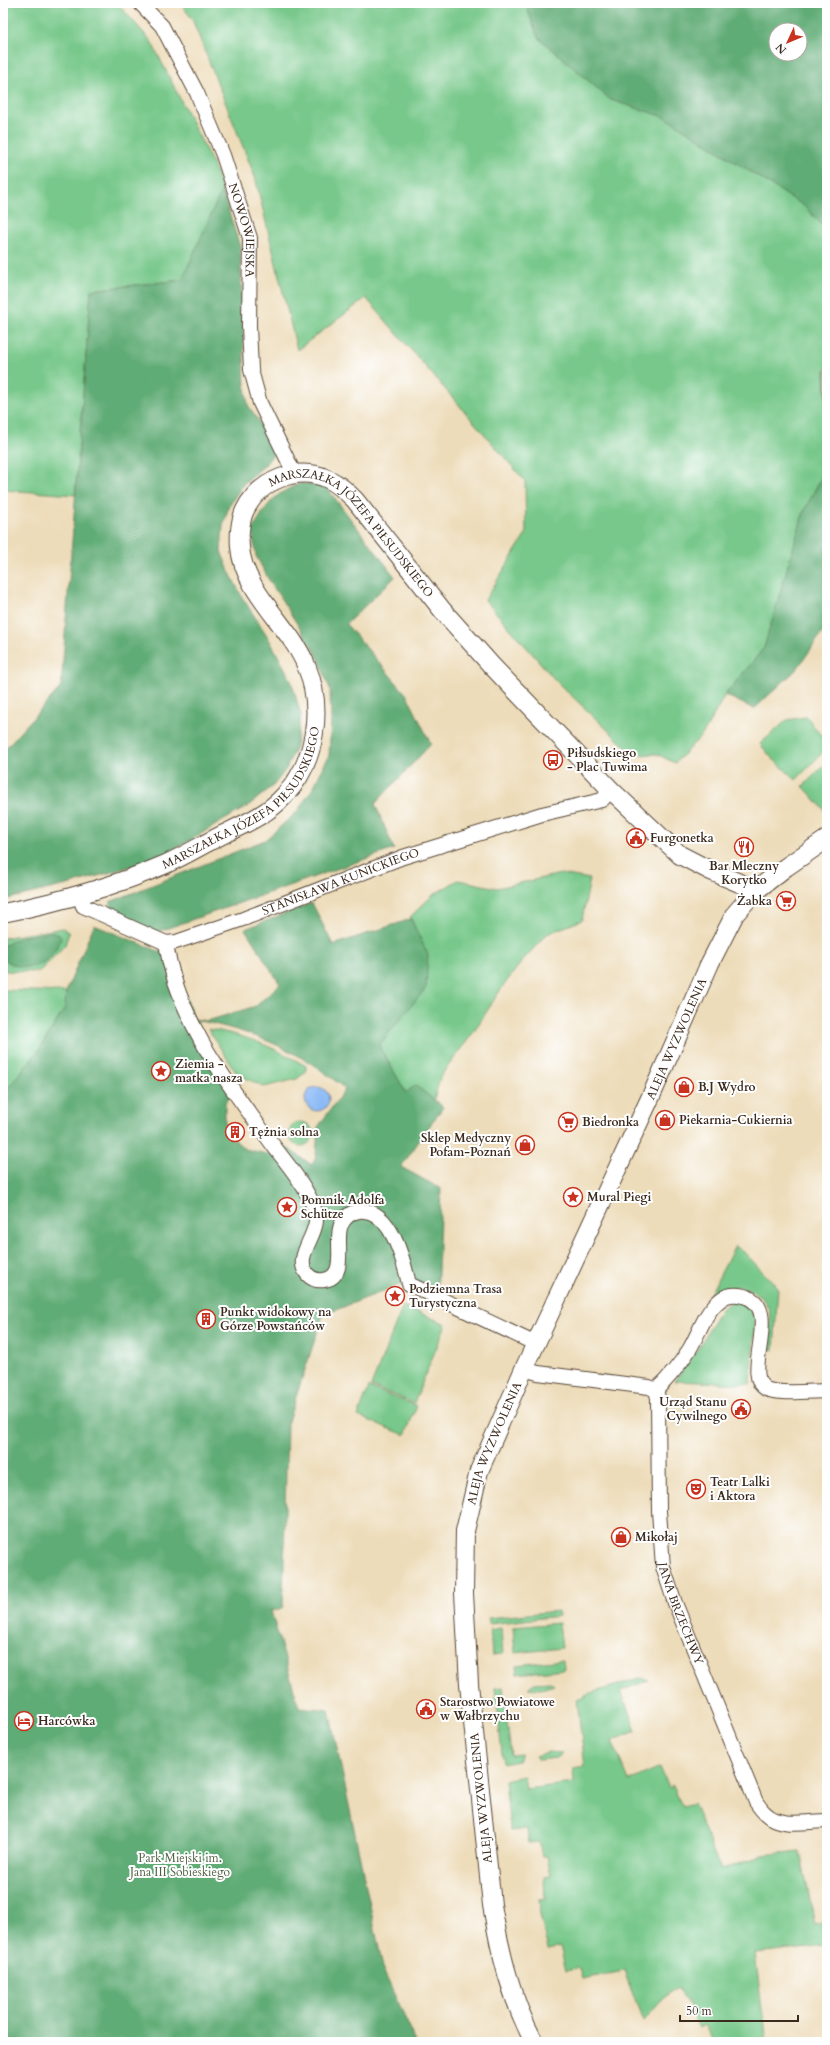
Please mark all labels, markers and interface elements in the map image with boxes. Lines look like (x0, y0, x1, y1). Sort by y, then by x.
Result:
north arrow (768, 22, 808, 62)
text: N (772, 40, 790, 57)
street label: NOWOWIEJSKA (225, 181, 258, 278)
street label: MARSZAŁKA JÓZEFA PIŁSUDSKIEGO (266, 466, 437, 601)
street label: MARSZAŁKA JÓZEFA PIŁSUDSKIEGO (160, 725, 323, 873)
place label: Piłsudskiego - Plac Tuwima (567, 745, 648, 775)
bus stop icon: Piłsudskiego - Plac Tuwima (542, 749, 564, 771)
public building icon: Furgonetka (625, 827, 647, 849)
place label: Furgonetka (650, 830, 714, 846)
restaurant icon: Bar Mleczny Korytko (733, 836, 755, 858)
street label: STANISŁAWA KUNICKIEGO (260, 844, 421, 919)
place label: Bar Mleczny Korytko (709, 858, 779, 888)
supermarket icon: Żabka (775, 890, 797, 912)
place label: Żabka (737, 893, 772, 909)
street label: ALEJA WYZWOLENIA (643, 975, 710, 1102)
place label: Ziemia - matka nasza (175, 1056, 243, 1086)
place icon: Ziemia - matka nasza (150, 1060, 172, 1082)
shop icon: B.J Wydro (673, 1076, 695, 1098)
place label: B.J Wydro (698, 1079, 756, 1095)
shop icon: Piekarnia-Cukiernia (654, 1109, 676, 1131)
supermarket icon: Biedronka (557, 1111, 579, 1133)
place label: Piekarnia-Cukiernia (679, 1112, 793, 1128)
place label: Biedronka (582, 1114, 639, 1130)
building icon: Tężnia solna (224, 1121, 246, 1143)
place label: Tężnia solna (249, 1124, 319, 1140)
place label: Sklep Medyczny Pofam-Poznań (421, 1130, 511, 1160)
shop icon: Sklep Medyczny Pofam-Poznań (514, 1134, 536, 1156)
place icon: Mural Piegi (562, 1186, 584, 1208)
place label: Mural Piegi (587, 1189, 651, 1205)
place label: Pomnik Adolfa Schütze (301, 1192, 384, 1222)
place icon: Pomnik Adolfa Schütze (276, 1196, 298, 1218)
place label: Podziemna Trasa Turystyczna (409, 1281, 502, 1311)
place icon: Podziemna Trasa Turystyczna (384, 1285, 406, 1307)
place label: Punkt widokowy na Górze Powstańców (220, 1304, 332, 1334)
building icon: Punkt widokowy na Górze Powstańców (195, 1308, 217, 1330)
street label: ALEJA WYZWOLENIA (463, 1379, 526, 1506)
place label: Urząd Stanu Cywilnego (659, 1394, 727, 1424)
public building icon: Urząd Stanu Cywilnego (730, 1398, 752, 1420)
place label: Teatr Lalki i Aktora (710, 1474, 770, 1504)
theatre icon: Teatr Lalki i Aktora (685, 1478, 707, 1500)
shop icon: Mikołaj (610, 1526, 632, 1548)
place label: Mikołaj (635, 1529, 678, 1545)
street label: JANA BRZECHWY (655, 1560, 707, 1667)
place label: Starostwo Powiatowe w Wałbrzychu (440, 1694, 555, 1724)
public building icon: Starostwo Powiatowe w Wałbrzychu (415, 1698, 437, 1720)
hotel icon: Harcówka (13, 1710, 35, 1732)
place label: Harcówka (38, 1713, 96, 1729)
street label: ALEJA WYZWOLENIA (466, 1732, 496, 1864)
park label: Park Miejski im. Jana III Sobieskiego (128, 1850, 231, 1880)
scale bar (680, 1997, 798, 2023)
text: 50 m (686, 2003, 713, 2019)

